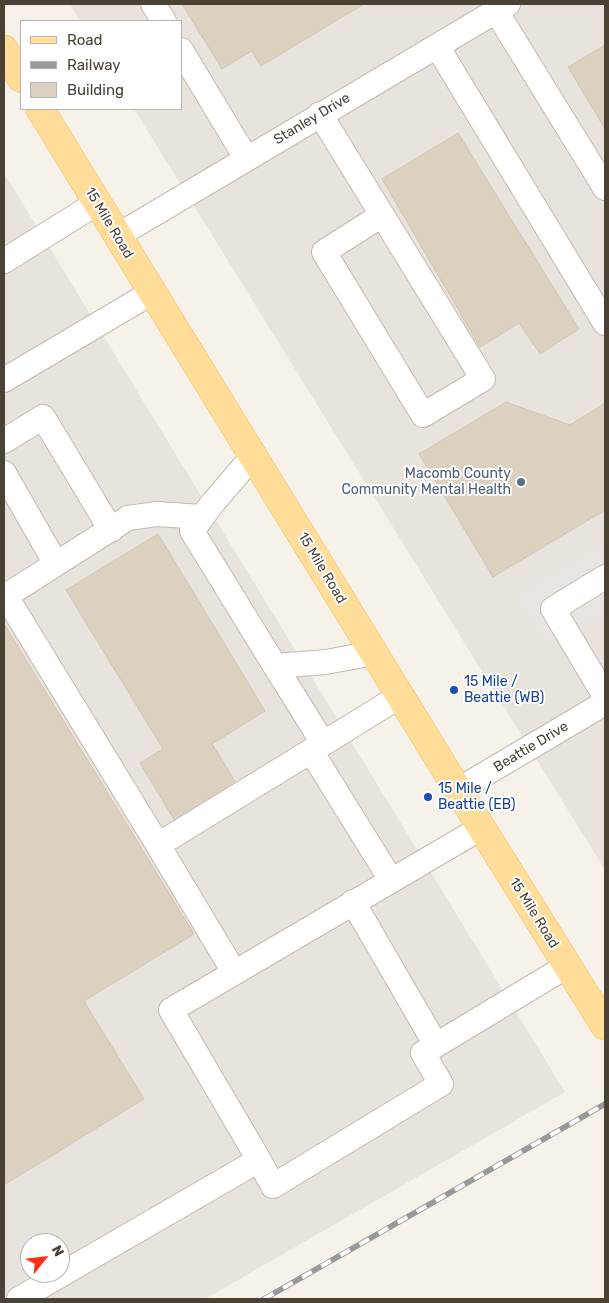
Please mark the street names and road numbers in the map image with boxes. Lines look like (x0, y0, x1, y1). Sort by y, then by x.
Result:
street label: Stanley Drive (271, 90, 353, 148)
street label: 15 Mile Road (81, 184, 137, 262)
street label: 15 Mile Road (294, 529, 350, 607)
street label: Beattie Drive (491, 718, 571, 776)
street label: 15 Mile Road (506, 875, 562, 951)

